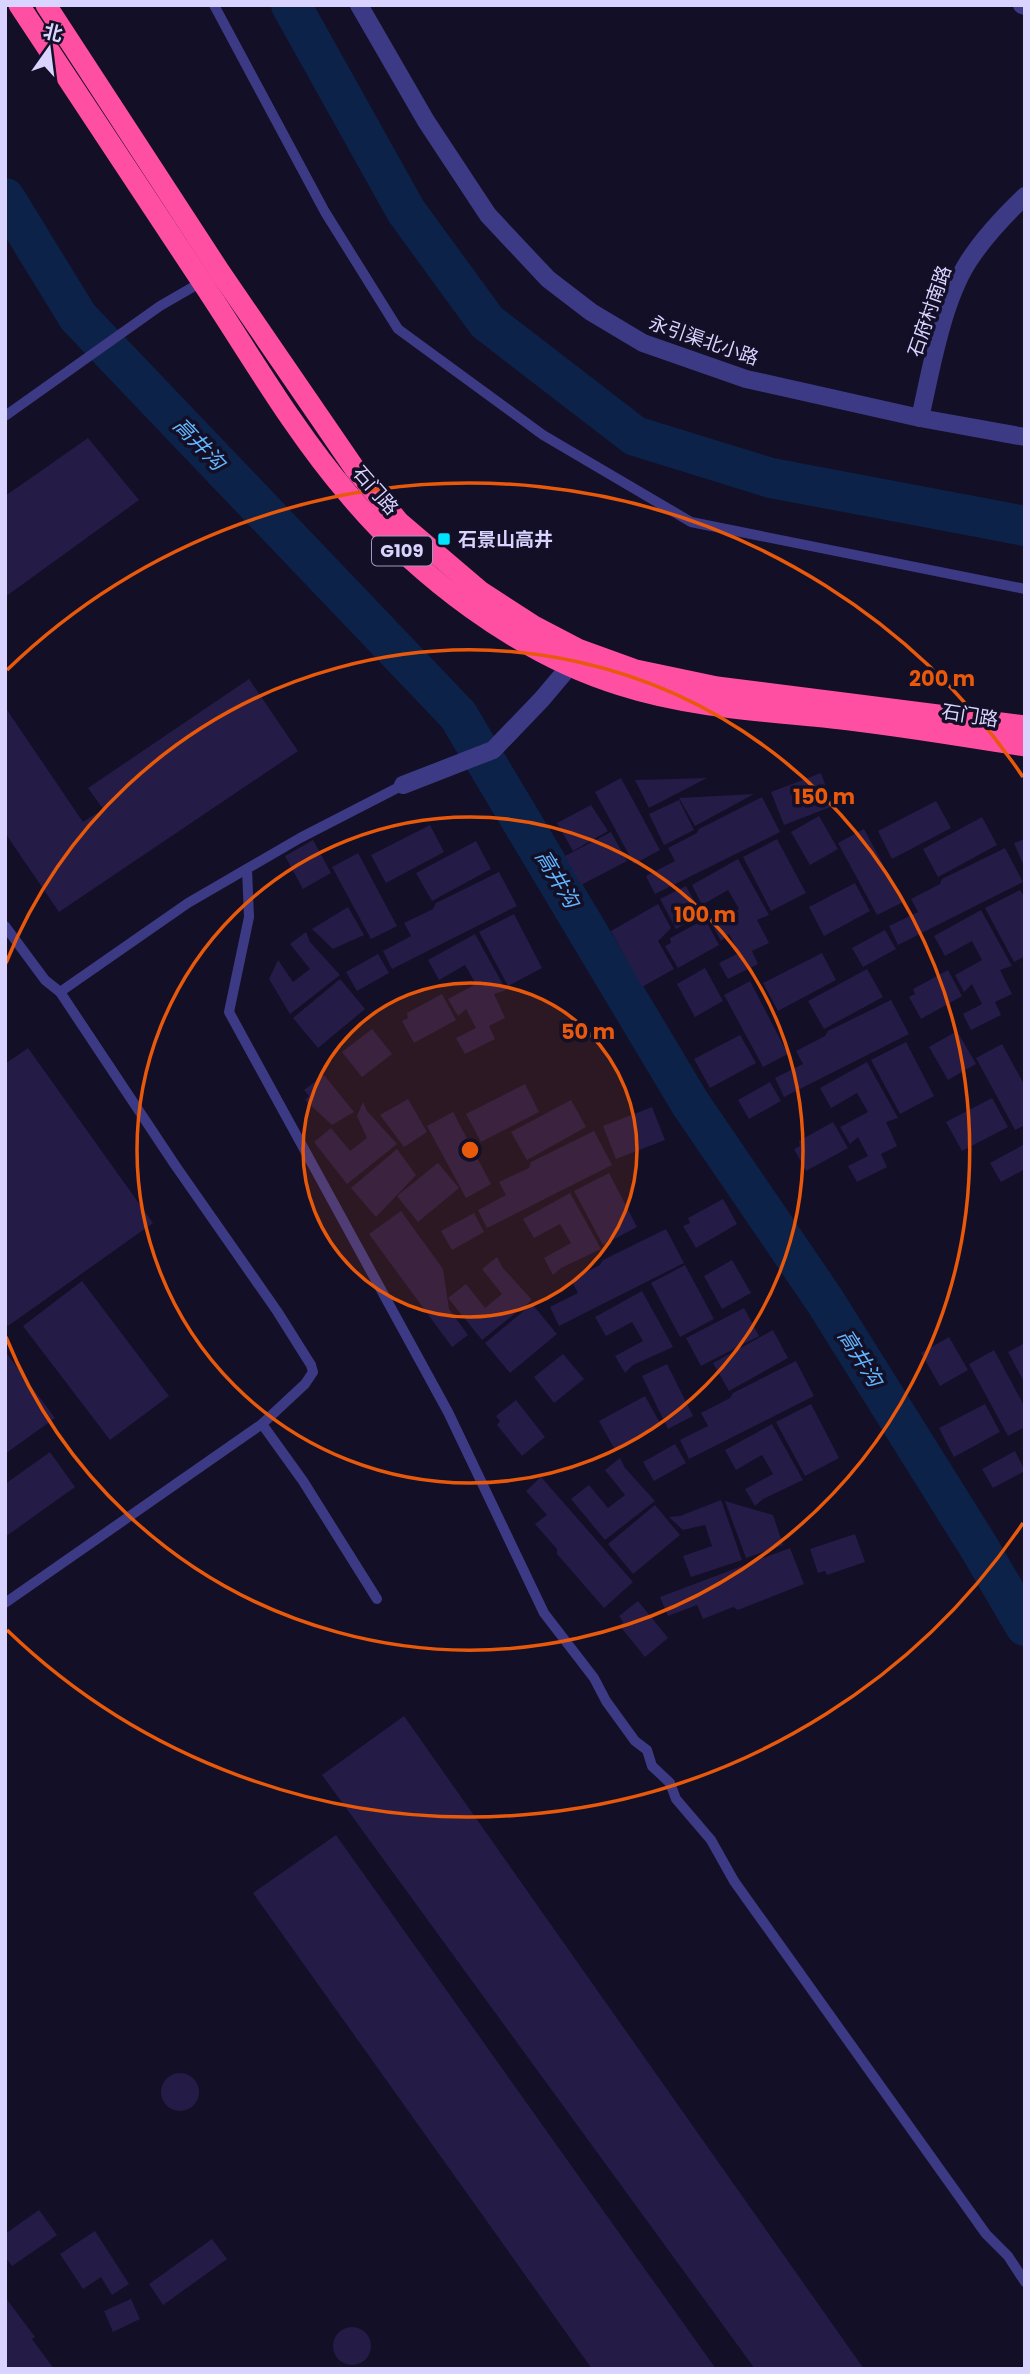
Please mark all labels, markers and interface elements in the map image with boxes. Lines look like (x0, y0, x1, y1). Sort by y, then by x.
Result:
north arrow (14, 14, 84, 84)
text: 北 (41, 18, 65, 48)
street label: 石府村南路 (901, 262, 958, 360)
street label: 永引渠北小路 (646, 309, 762, 372)
water label: 高井沟 (167, 411, 233, 478)
street label: 石门路 (347, 460, 405, 521)
place label: 石景山高井 (458, 526, 553, 553)
marker: 石景山高井 (436, 531, 452, 547)
road number: G109 (372, 536, 432, 566)
text: 200 m (909, 664, 975, 693)
street label: 石门路 (940, 698, 1000, 733)
text: 150 m (793, 782, 855, 811)
water label: 高井沟 (529, 844, 587, 915)
text: 100 m (674, 900, 736, 929)
text: 50 m (561, 1017, 615, 1046)
centre of rings (458, 1138, 482, 1162)
water label: 高井沟 (831, 1323, 890, 1394)

